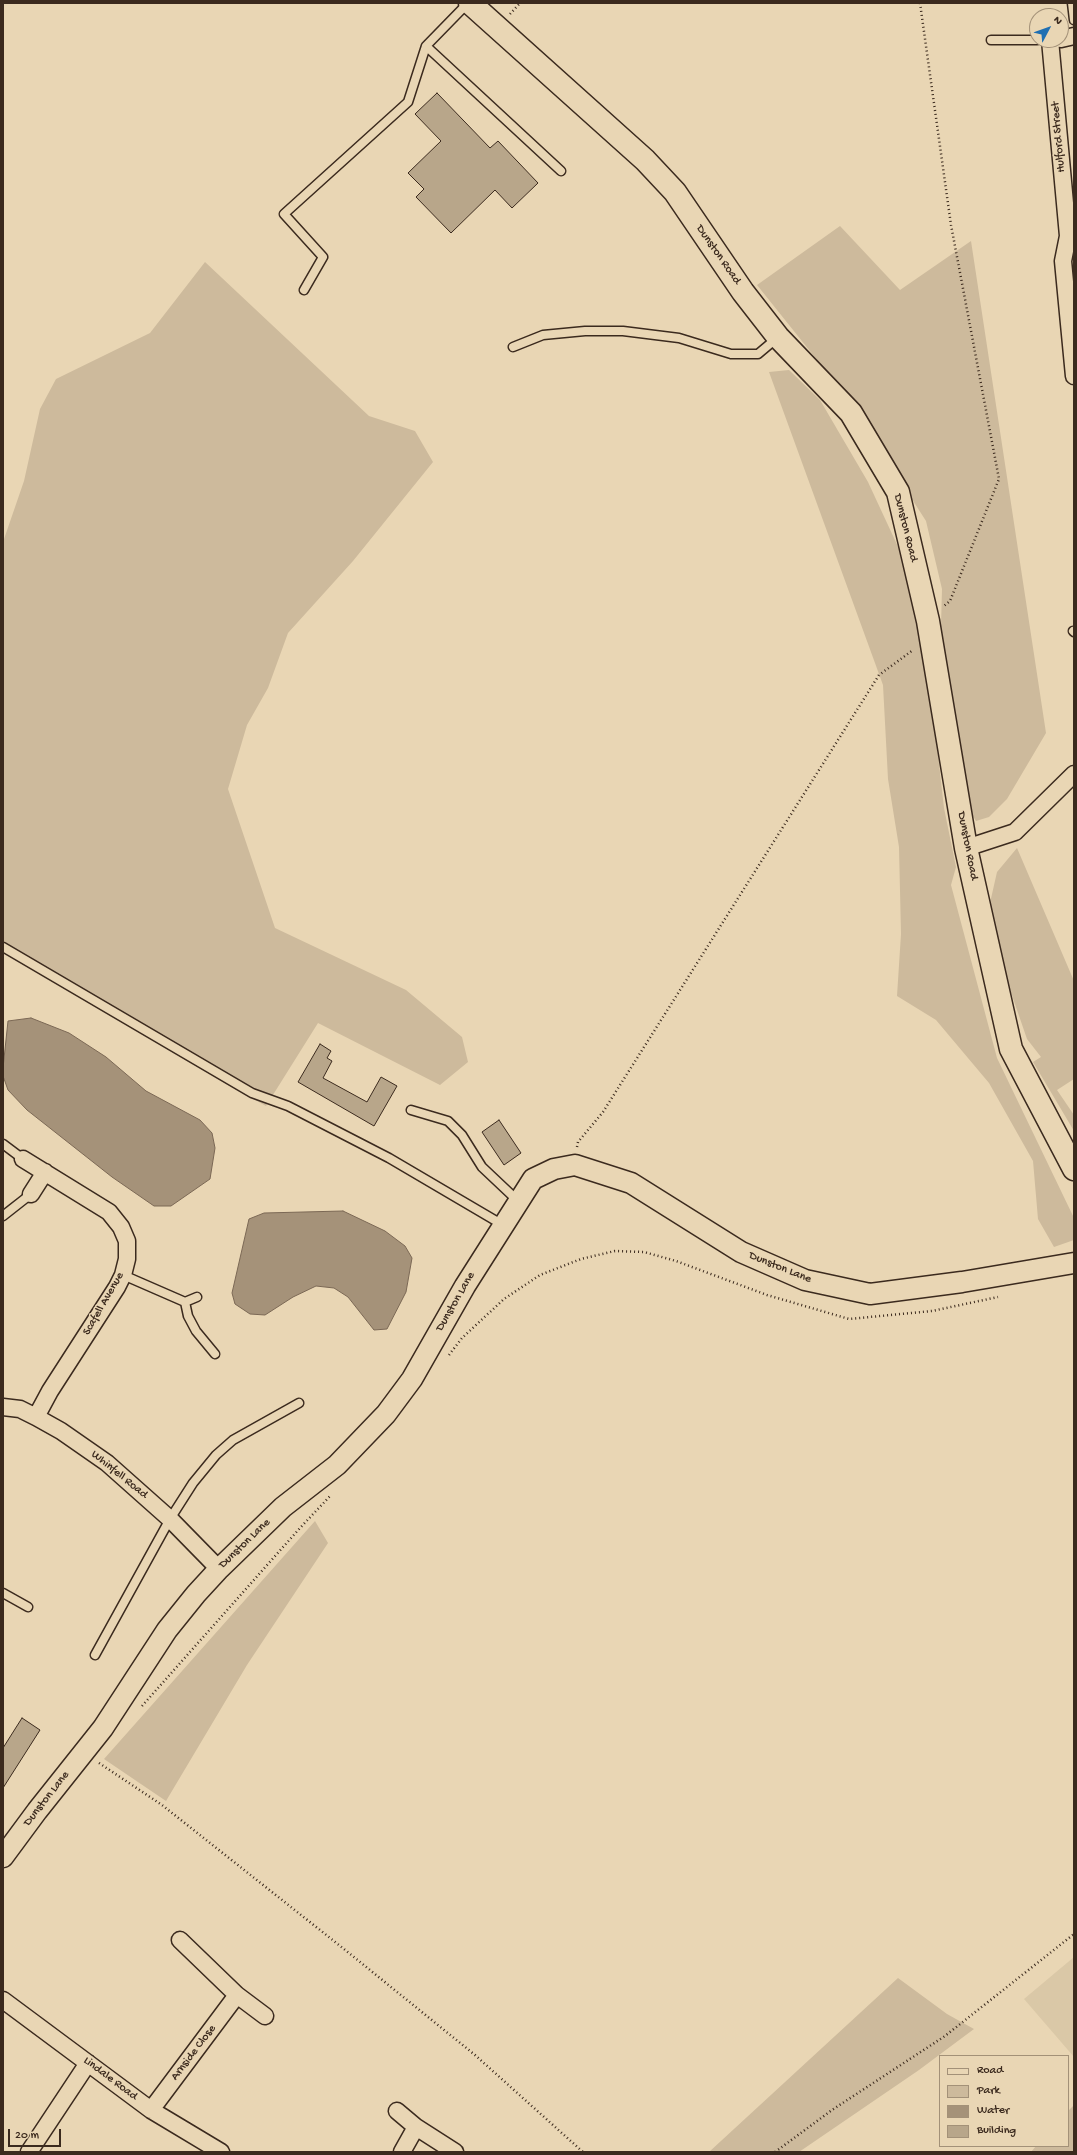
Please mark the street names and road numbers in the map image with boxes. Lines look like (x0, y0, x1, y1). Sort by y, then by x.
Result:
street label: Hulford Street (1049, 101, 1069, 173)
street label: Dunston Road (692, 222, 744, 288)
street label: Dunston Road (890, 493, 920, 563)
street label: Dunston Road (953, 811, 981, 881)
street label: Dunston Lane (747, 1249, 813, 1287)
street label: Scafell Avenue (80, 1270, 128, 1338)
street label: Dunston Lane (433, 1270, 479, 1334)
street label: Whinfell Road (88, 1448, 150, 1502)
street label: Dunston Lane (216, 1516, 274, 1572)
street label: Dunston Lane (21, 1768, 73, 1830)
street label: Arnside Close (168, 2022, 220, 2084)
street label: Lindale Road (80, 2054, 140, 2104)

